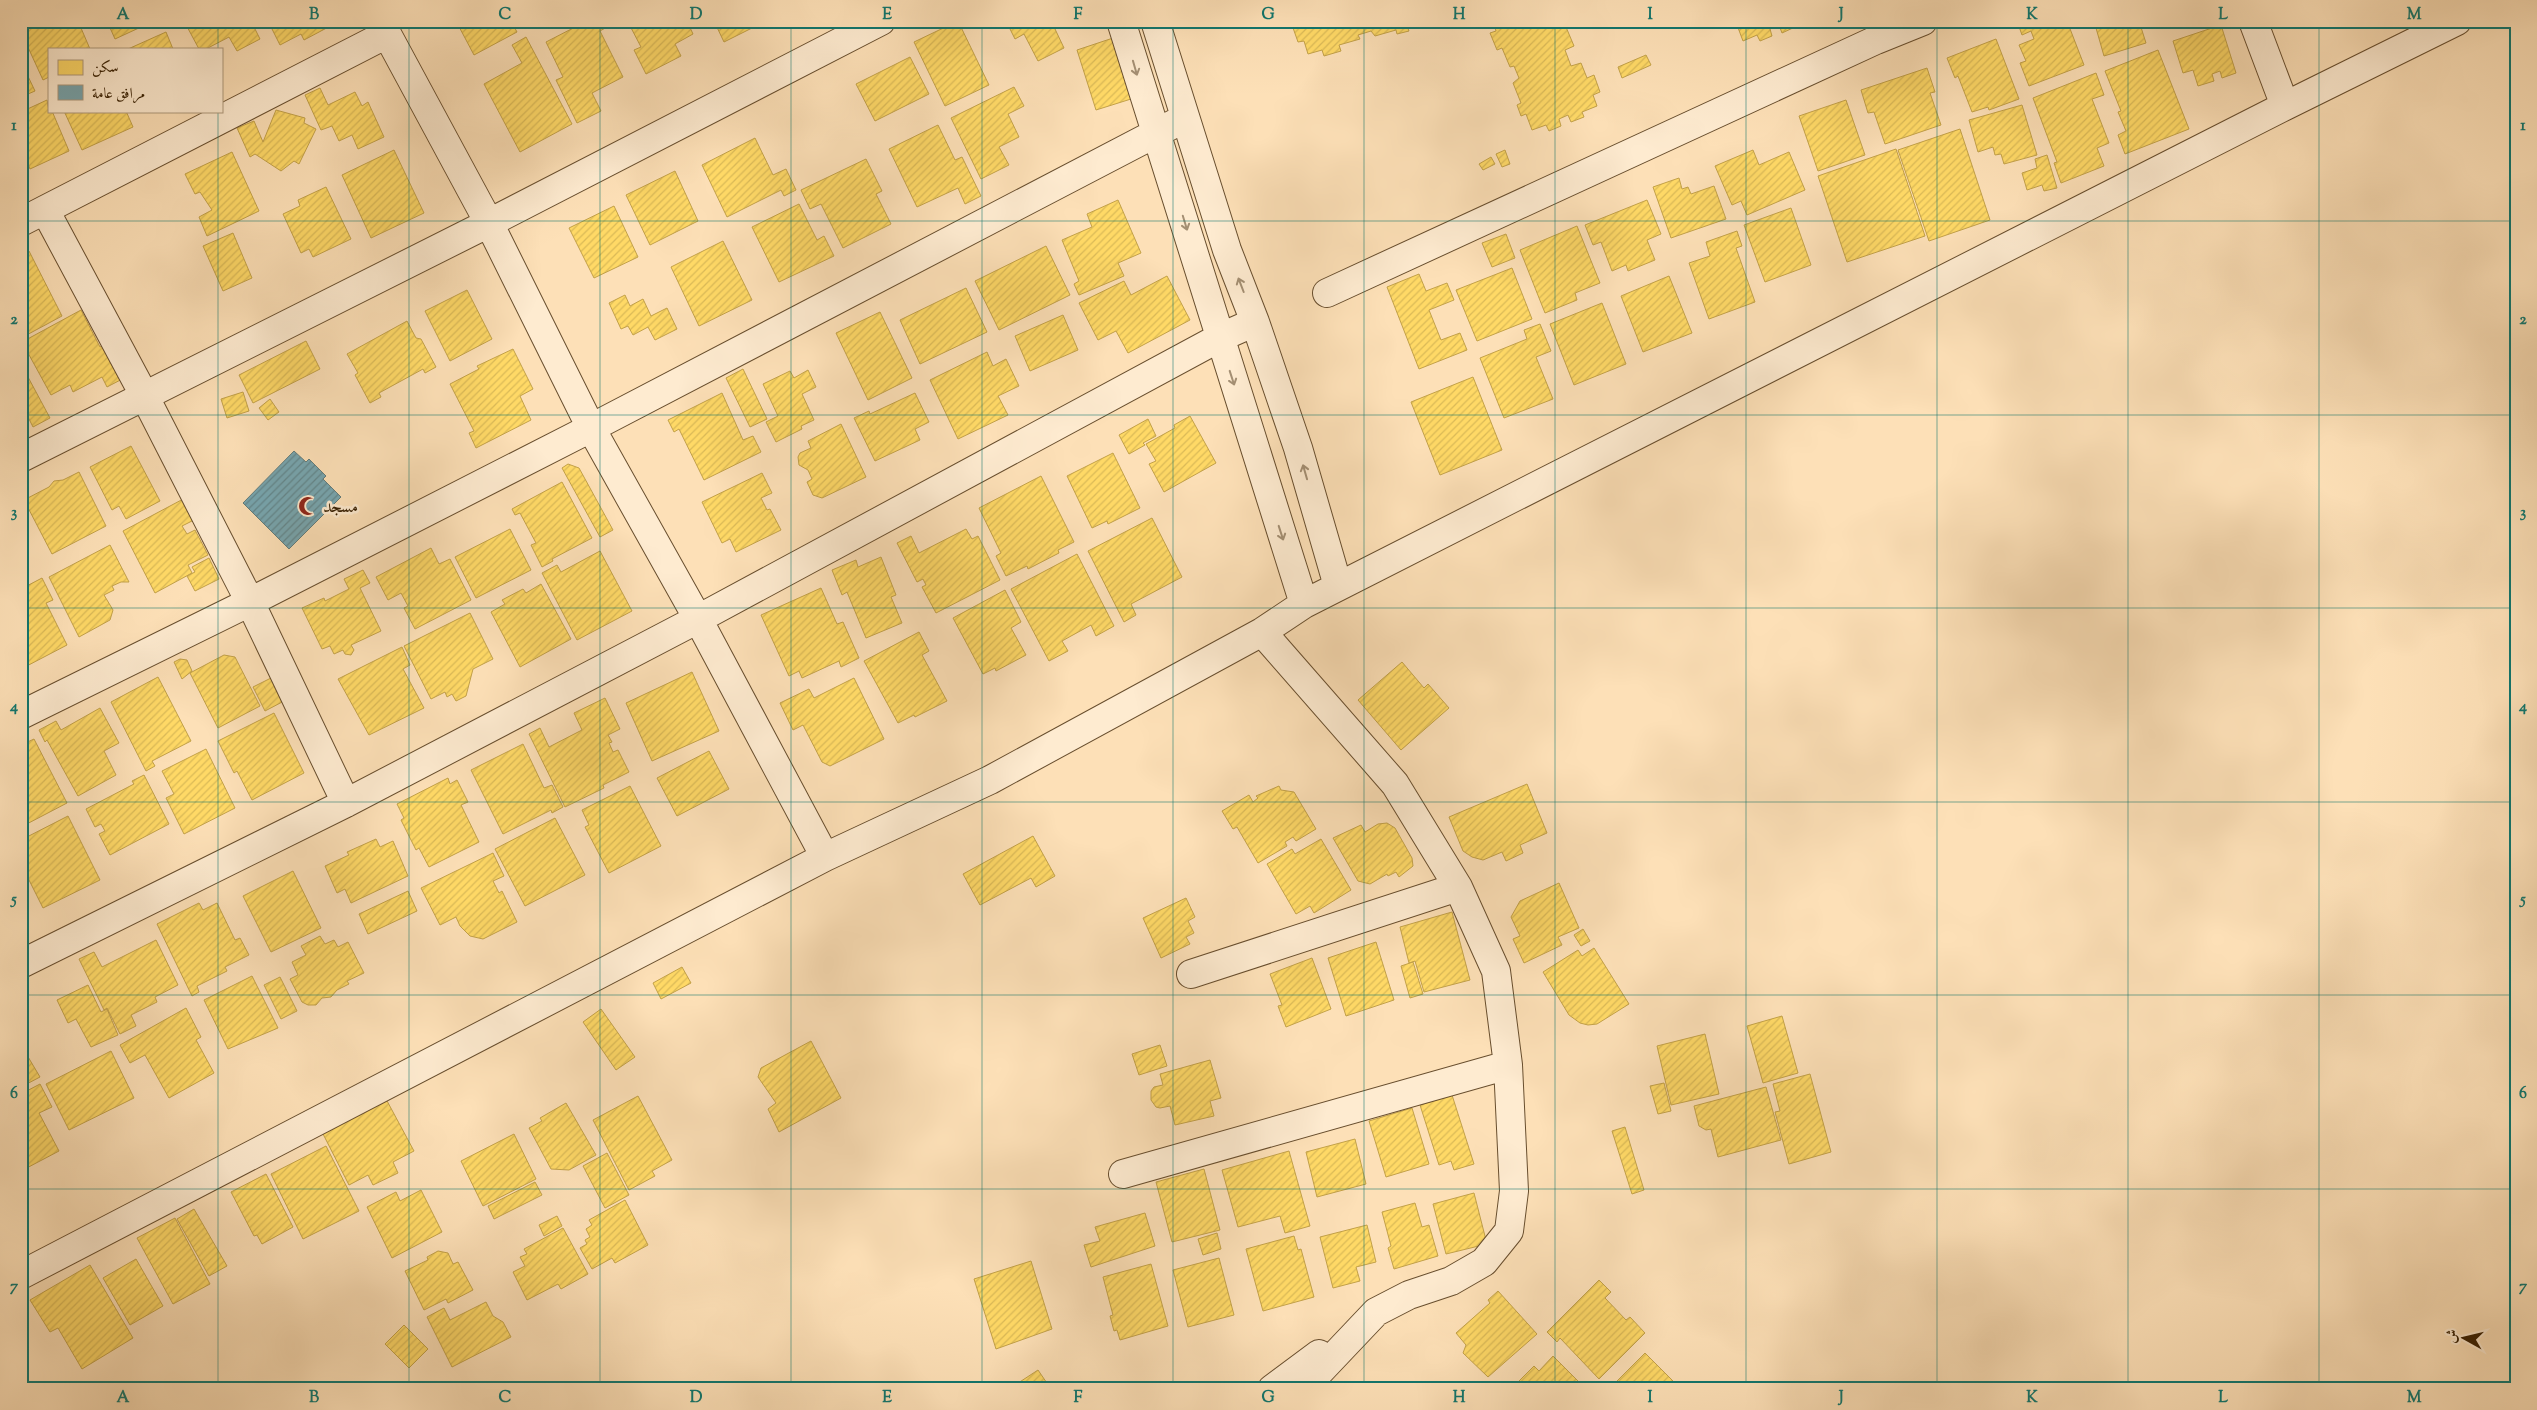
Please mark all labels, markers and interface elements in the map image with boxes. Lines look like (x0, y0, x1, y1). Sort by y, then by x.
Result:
text: A (117, 4, 130, 27)
text: B (309, 4, 319, 27)
text: C (499, 4, 512, 27)
text: D (690, 4, 703, 27)
text: E (882, 4, 892, 27)
text: F (1074, 4, 1083, 27)
text: G (1261, 4, 1275, 27)
text: H (1453, 4, 1466, 27)
text: I (1647, 4, 1653, 27)
text: J (1837, 4, 1844, 27)
text: K (2026, 4, 2038, 27)
text: L (2218, 4, 2228, 27)
text: M (2407, 4, 2422, 27)
legend (48, 48, 222, 112)
text: سكن (92, 58, 119, 79)
one-way arrow (1131, 59, 1141, 75)
text: مرافق عامة (92, 84, 145, 105)
text: 1 (11, 115, 17, 138)
text: 1 (2520, 115, 2526, 138)
one-way arrow (1180, 214, 1190, 230)
one-way arrow (1235, 278, 1244, 293)
text: 2 (10, 309, 18, 332)
text: 2 (2519, 309, 2527, 332)
one-way arrow (1228, 370, 1237, 385)
one-way arrow (1299, 465, 1309, 481)
mosque icon: مسجد (297, 495, 319, 517)
place label: مسجد (323, 495, 358, 521)
text: 3 (11, 502, 18, 525)
text: 3 (2520, 502, 2527, 525)
one-way arrow (1277, 525, 1286, 540)
text: 4 (9, 696, 18, 719)
text: 4 (2518, 696, 2527, 719)
text: 5 (9, 889, 17, 912)
text: 5 (2518, 889, 2526, 912)
text: 6 (10, 1083, 18, 1106)
text: 6 (2519, 1083, 2527, 1106)
text: 7 (10, 1276, 19, 1299)
text: 7 (2519, 1276, 2528, 1299)
north arrow (2440, 1312, 2490, 1362)
text: ش (2442, 1328, 2464, 1345)
text: A (117, 1387, 130, 1410)
text: B (309, 1387, 319, 1410)
text: C (499, 1387, 512, 1410)
text: D (690, 1387, 703, 1410)
text: E (882, 1387, 892, 1410)
text: F (1074, 1387, 1083, 1410)
text: G (1261, 1387, 1275, 1410)
text: H (1453, 1387, 1466, 1410)
text: I (1647, 1387, 1653, 1410)
text: J (1837, 1387, 1844, 1410)
text: K (2026, 1387, 2038, 1410)
text: L (2218, 1387, 2228, 1410)
text: M (2407, 1387, 2422, 1410)

